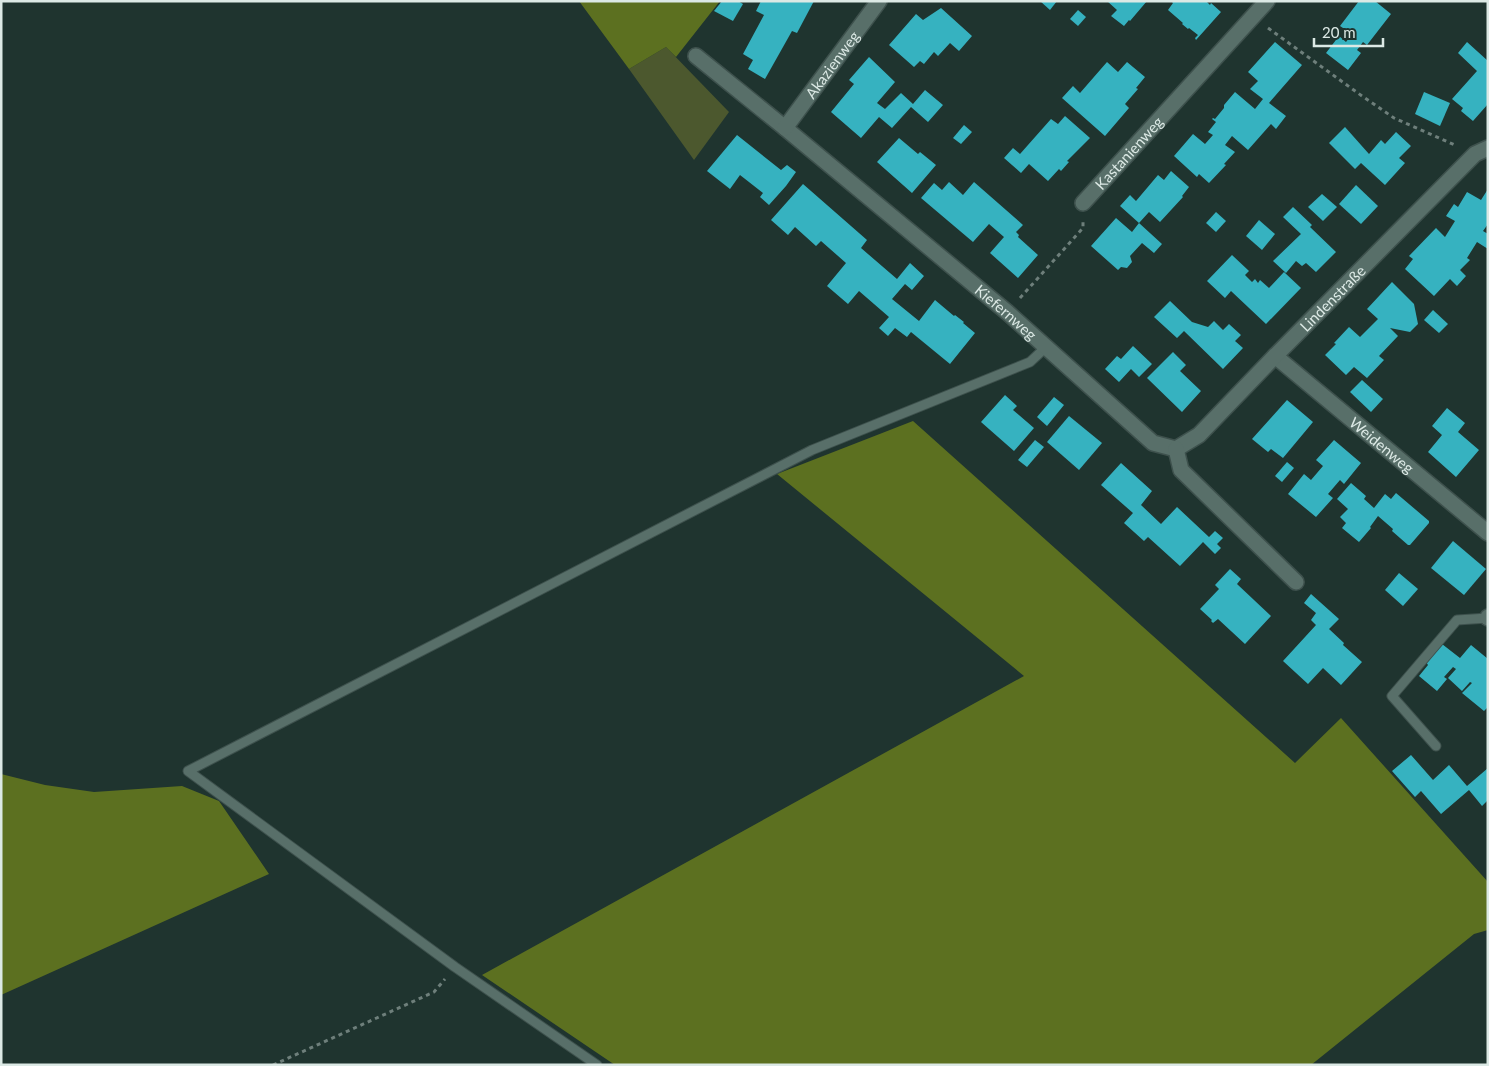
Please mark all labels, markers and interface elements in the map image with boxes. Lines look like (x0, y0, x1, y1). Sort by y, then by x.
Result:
scale bar (1314, 15, 1383, 47)
text: 20 m (1322, 23, 1356, 41)
street label: Akazienweg (801, 27, 863, 102)
street label: Kastanienweg (1091, 112, 1167, 193)
street label: Lindenstraße (1296, 261, 1369, 335)
street label: Kiefernweg (972, 280, 1041, 344)
street label: Weidenweg (1346, 413, 1418, 477)

